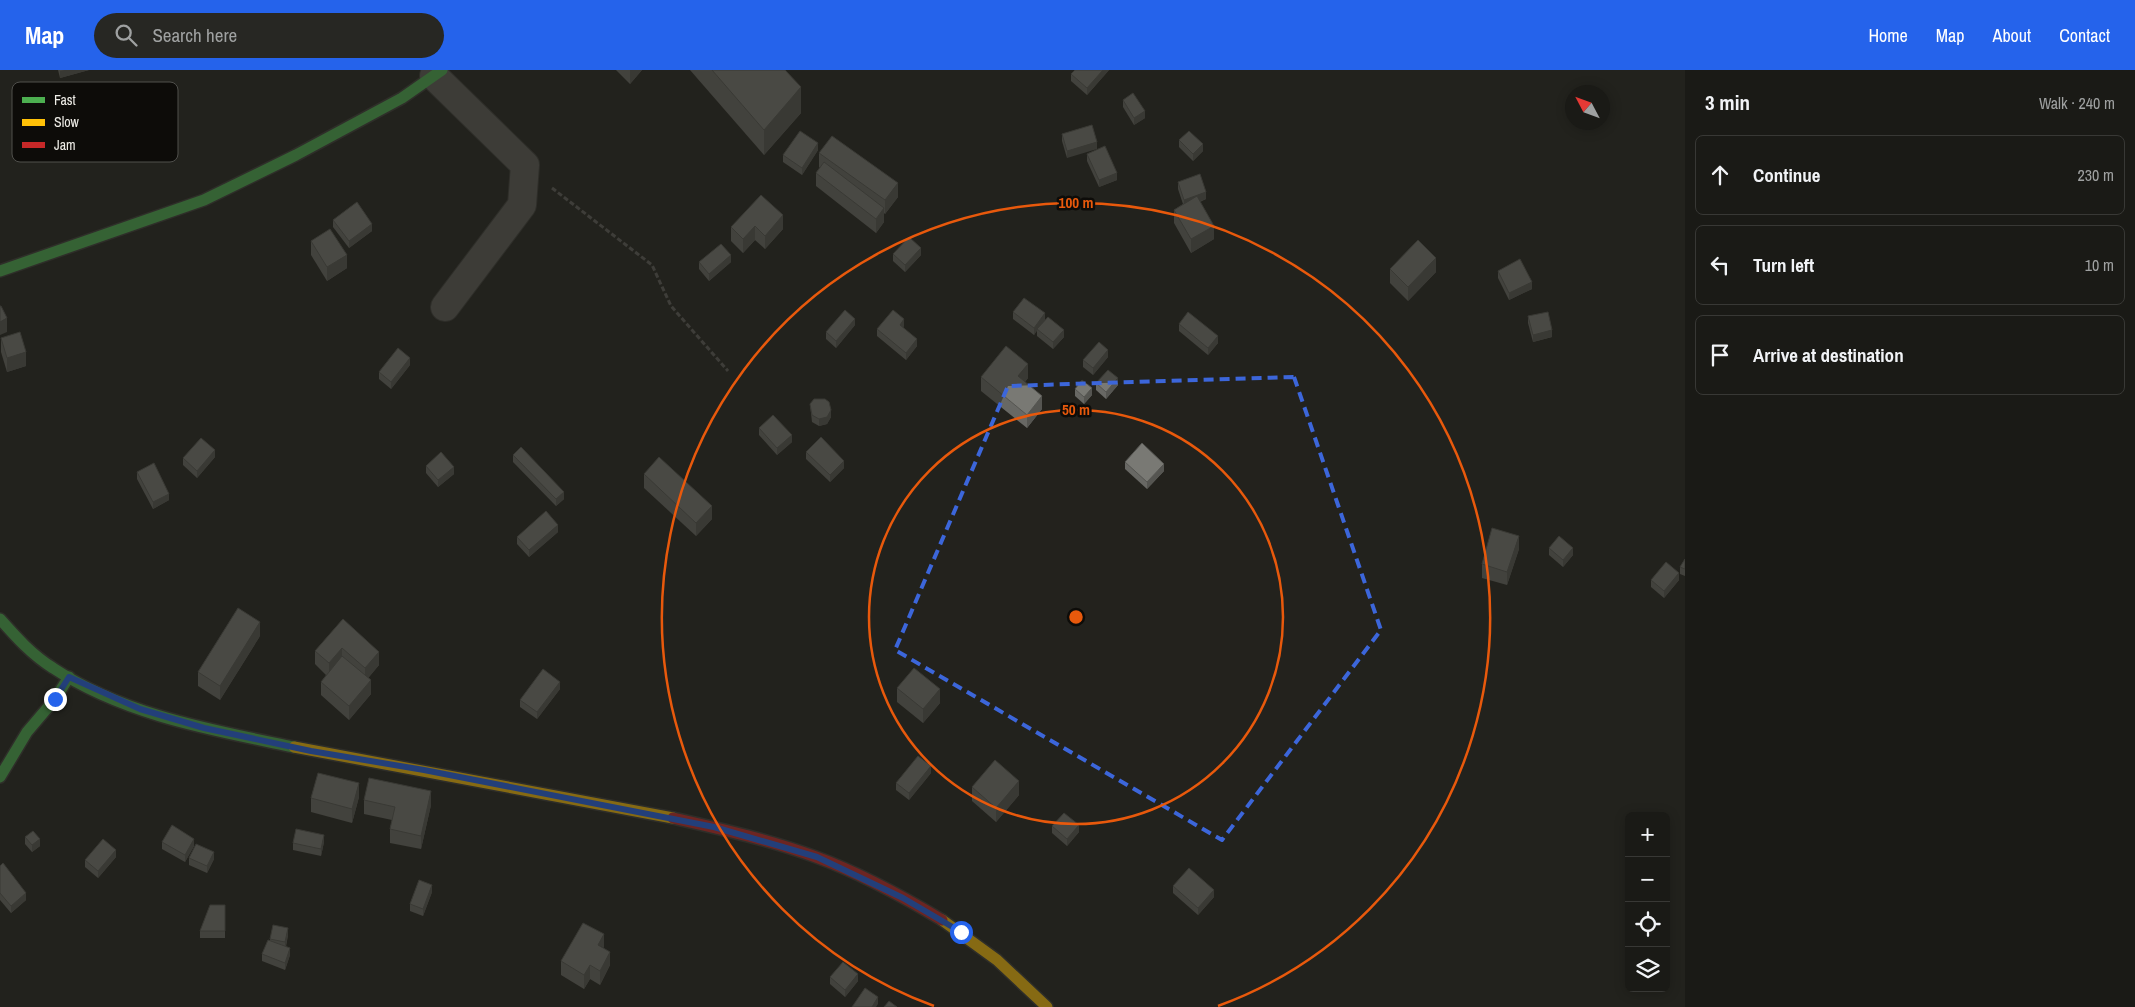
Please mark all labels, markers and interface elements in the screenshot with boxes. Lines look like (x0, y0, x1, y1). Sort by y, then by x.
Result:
search box (94, 13, 444, 58)
text: Map (25, 19, 64, 51)
icon: search (112, 21, 140, 49)
text: Search here (152, 22, 237, 48)
text: Home (1868, 23, 1908, 48)
text: Map (1936, 23, 1965, 48)
text: About (1993, 23, 2031, 48)
text: Contact (2059, 23, 2110, 48)
legend (12, 82, 178, 162)
north arrow (1565, 85, 1610, 130)
text: 3 min (1705, 88, 1750, 117)
text: Fast (54, 91, 76, 109)
text: Walk · 240 m (2039, 92, 2115, 114)
text: Slow (54, 113, 80, 131)
text: Jam (54, 136, 76, 154)
icon: ahead (1706, 161, 1734, 189)
text: Continue (1753, 162, 1821, 188)
text: 230 m (2078, 164, 2114, 186)
text: 100 m (1059, 192, 1093, 213)
icon: left (1706, 251, 1734, 279)
text: Turn left (1753, 252, 1814, 278)
text: 10 m (2085, 254, 2114, 276)
icon: arrive (1706, 341, 1734, 369)
text: Arrive at destination (1753, 342, 1904, 368)
text: 50 m (1062, 399, 1090, 420)
centre of rings (1067, 608, 1085, 626)
route end (44, 688, 67, 711)
map controls (1625, 812, 1670, 992)
button: + (1625, 812, 1670, 857)
button: − (1625, 857, 1670, 902)
button: locate (1625, 902, 1670, 947)
route start (950, 921, 973, 944)
button: layers (1625, 947, 1670, 992)

